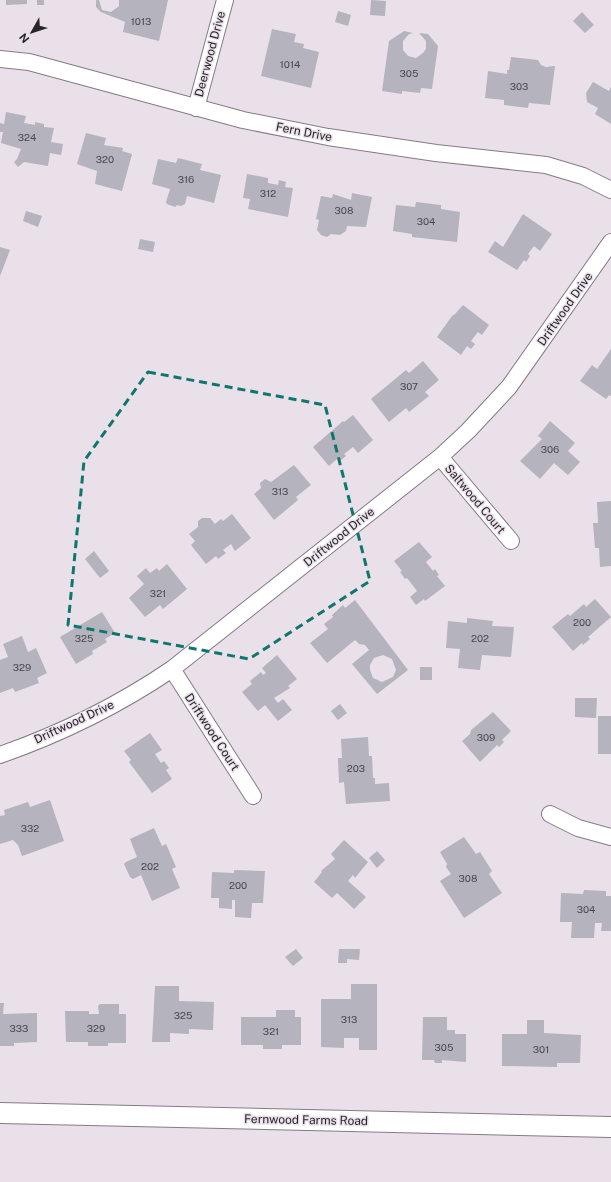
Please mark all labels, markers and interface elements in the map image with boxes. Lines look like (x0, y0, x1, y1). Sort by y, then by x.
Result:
street label: Deerwood Drive (192, 9, 228, 98)
north arrow (12, 12, 52, 52)
house number: 1013 (131, 15, 151, 27)
text: N (17, 31, 32, 45)
house number: 1014 (280, 58, 300, 70)
house number: 305 (400, 67, 418, 79)
house number: 303 (510, 80, 528, 92)
street label: Fern Drive (275, 120, 334, 144)
house number: 324 (18, 131, 36, 143)
house number: 320 (96, 153, 114, 165)
house number: 316 (178, 173, 194, 185)
house number: 312 (260, 187, 276, 199)
house number: 308 (335, 204, 353, 216)
house number: 304 (417, 215, 435, 227)
street label: Driftwood Drive (534, 269, 596, 349)
house number: 307 (400, 380, 418, 392)
house number: 306 (541, 443, 559, 455)
street label: Saltwood Court (442, 461, 508, 537)
house number: 313 (272, 485, 288, 497)
street label: Driftwood Drive (301, 504, 377, 570)
house number: 321 (150, 587, 166, 599)
house number: 200 (573, 616, 591, 628)
house number: 325 (75, 632, 93, 644)
house number: 202 (471, 632, 489, 644)
house number: 329 (13, 661, 31, 673)
street label: Driftwood Court (182, 691, 242, 773)
street label: Driftwood Drive (32, 697, 116, 747)
house number: 309 (477, 731, 495, 743)
house number: 203 (347, 762, 365, 774)
house number: 332 (21, 822, 39, 834)
house number: 202 (141, 860, 159, 872)
house number: 308 (459, 872, 477, 884)
house number: 200 (229, 879, 247, 891)
house number: 304 (577, 903, 595, 915)
house number: 325 (174, 1009, 192, 1021)
house number: 313 (341, 1013, 357, 1025)
house number: 333 (10, 1022, 28, 1034)
house number: 329 (87, 1022, 105, 1034)
house number: 321 (263, 1025, 279, 1037)
house number: 305 (435, 1041, 453, 1053)
house number: 301 (533, 1043, 549, 1055)
street label: Fernwood Farms Road (244, 1112, 368, 1128)

